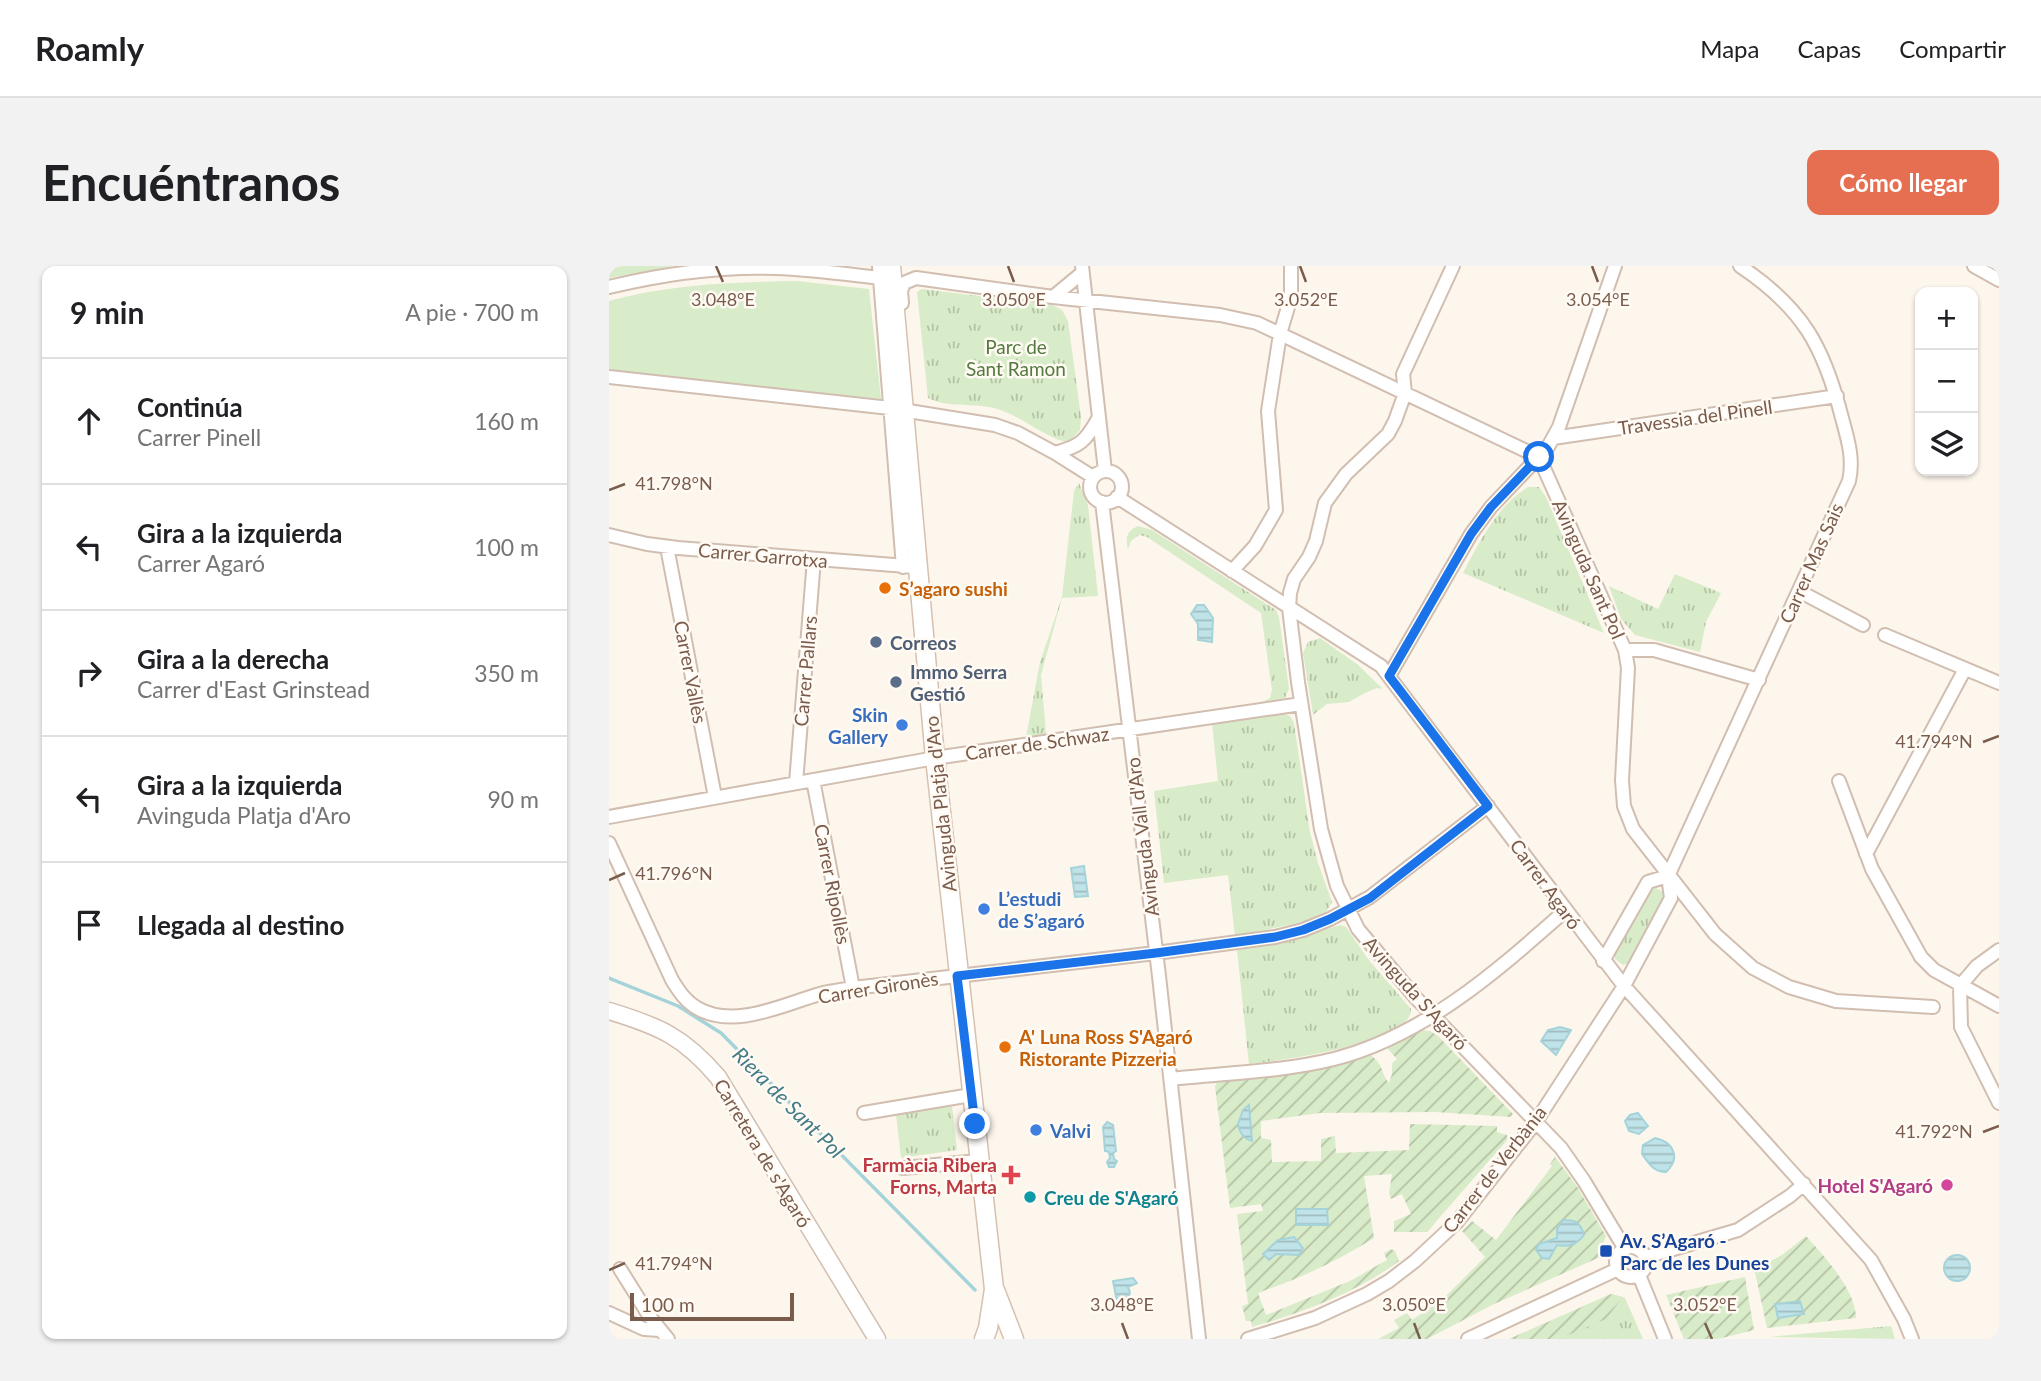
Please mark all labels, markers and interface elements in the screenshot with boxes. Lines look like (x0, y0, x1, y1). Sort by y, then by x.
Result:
text: Roamly (35, 28, 144, 68)
text: Mapa (1700, 34, 1759, 63)
text: Capas (1797, 34, 1861, 63)
text: Compartir (1899, 34, 2006, 63)
button: Cómo llegar (1807, 150, 1999, 215)
text: Encuéntranos (42, 153, 340, 211)
map controls (1915, 287, 1978, 476)
button: + (1915, 287, 1978, 350)
text: 3.048°E (691, 288, 755, 310)
text: 3.050°E (982, 288, 1046, 310)
text: 3.052°E (1274, 288, 1338, 310)
text: 3.054°E (1566, 288, 1630, 310)
text: 9 min (70, 294, 144, 330)
text: A pie · 700 m (405, 298, 539, 326)
park label: Parc de Sant Ramon (966, 335, 1066, 380)
button: − (1915, 350, 1978, 413)
text: Continúa (137, 391, 243, 423)
street label: Travessia del Pinell (1616, 395, 1774, 439)
icon: ahead (70, 402, 108, 440)
text: 160 m (474, 407, 539, 435)
button: layers (1915, 413, 1978, 476)
text: Carrer Pinell (137, 423, 261, 451)
route start (1523, 441, 1554, 472)
text: 41.798°N (635, 472, 713, 494)
street label: Avinguda Sant Pol (1548, 496, 1630, 642)
street label: Carrer Mas Sais (1774, 499, 1848, 627)
text: Gira a la izquierda (137, 517, 343, 549)
icon: left (70, 528, 108, 566)
text: 100 m (474, 533, 539, 561)
street label: Carrer Garrotxa (697, 538, 829, 572)
text: Carrer Agaró (137, 549, 265, 577)
place label: S’agaro sushi (899, 577, 1008, 600)
marker: S’agaro sushi (877, 580, 893, 596)
street label: Carrer Pallars (789, 615, 821, 727)
street label: Carrer Vallès (670, 619, 712, 725)
place label: Correos (890, 631, 957, 654)
marker: Correos (868, 634, 884, 650)
text: Gira a la derecha (137, 643, 329, 675)
icon: right (70, 654, 108, 692)
text: 350 m (474, 659, 539, 687)
place label: Immo Serra Gestió (910, 660, 1007, 705)
marker: Immo Serra Gestió (888, 674, 904, 690)
text: Carrer d'East Grinstead (137, 675, 370, 703)
place label: Skin Gallery (828, 703, 889, 748)
street label: Avinguda Platja d'Aro (919, 715, 961, 893)
marker: Skin Gallery (894, 717, 910, 733)
street label: Carrer de Schwaz (963, 722, 1111, 764)
text: 41.794°N (1895, 730, 1973, 752)
street label: Avinguda Vall d'Aro (1121, 756, 1163, 918)
text: Gira a la izquierda (137, 769, 343, 801)
icon: left (70, 780, 108, 818)
text: 90 m (488, 785, 539, 813)
text: Avinguda Platja d'Aro (137, 801, 351, 829)
street label: Carrer Ripollès (810, 822, 856, 946)
street label: Carrer Agaró (1506, 834, 1586, 934)
text: 41.796°N (635, 862, 713, 884)
place label: L’estudi de S’agaró (998, 887, 1085, 932)
marker: L’estudi de S’agaró (976, 901, 992, 917)
icon: arrive (70, 906, 108, 944)
text: Llegada al destino (137, 909, 344, 941)
street label: Avinguda S'Agaró (1359, 931, 1473, 1055)
street label: Carrer Gironès (816, 966, 940, 1008)
place label: A' Luna Ross S'Agaró Ristorante Pizzeria (1018, 1025, 1193, 1070)
marker: A' Luna Ross S'Agaró Ristorante Pizzeria (997, 1039, 1013, 1055)
water label: Riera de Sant Pol (728, 1041, 850, 1163)
street label: Carretera de s'Agaró (710, 1074, 816, 1232)
street label: Carrer de Verbània (1437, 1101, 1551, 1237)
route end (959, 1108, 990, 1139)
place label: Valvi (1049, 1119, 1091, 1142)
text: 41.792°N (1895, 1120, 1973, 1142)
marker: Valvi (1028, 1122, 1044, 1138)
place label: Farmàcia Ribera Forns, Marta (863, 1153, 997, 1198)
marker: Farmàcia Ribera Forns, Marta (1003, 1167, 1019, 1183)
place label: Hotel S'Agaró (1818, 1174, 1933, 1197)
marker: Hotel S'Agaró (1939, 1177, 1955, 1193)
place label: Creu de S'Agaró (1044, 1186, 1178, 1209)
marker: Creu de S'Agaró (1022, 1189, 1038, 1205)
place label: Av. S’Agaró - Parc de les Dunes (1619, 1229, 1769, 1274)
marker: Av. S’Agaró - Parc de les Dunes (1598, 1243, 1614, 1259)
text: 41.794°N (635, 1252, 713, 1274)
scale bar (630, 1290, 795, 1322)
text: 100 m (641, 1293, 695, 1316)
text: 3.048°E (1090, 1293, 1154, 1315)
text: 3.050°E (1382, 1293, 1446, 1315)
text: 3.052°E (1673, 1293, 1737, 1315)

